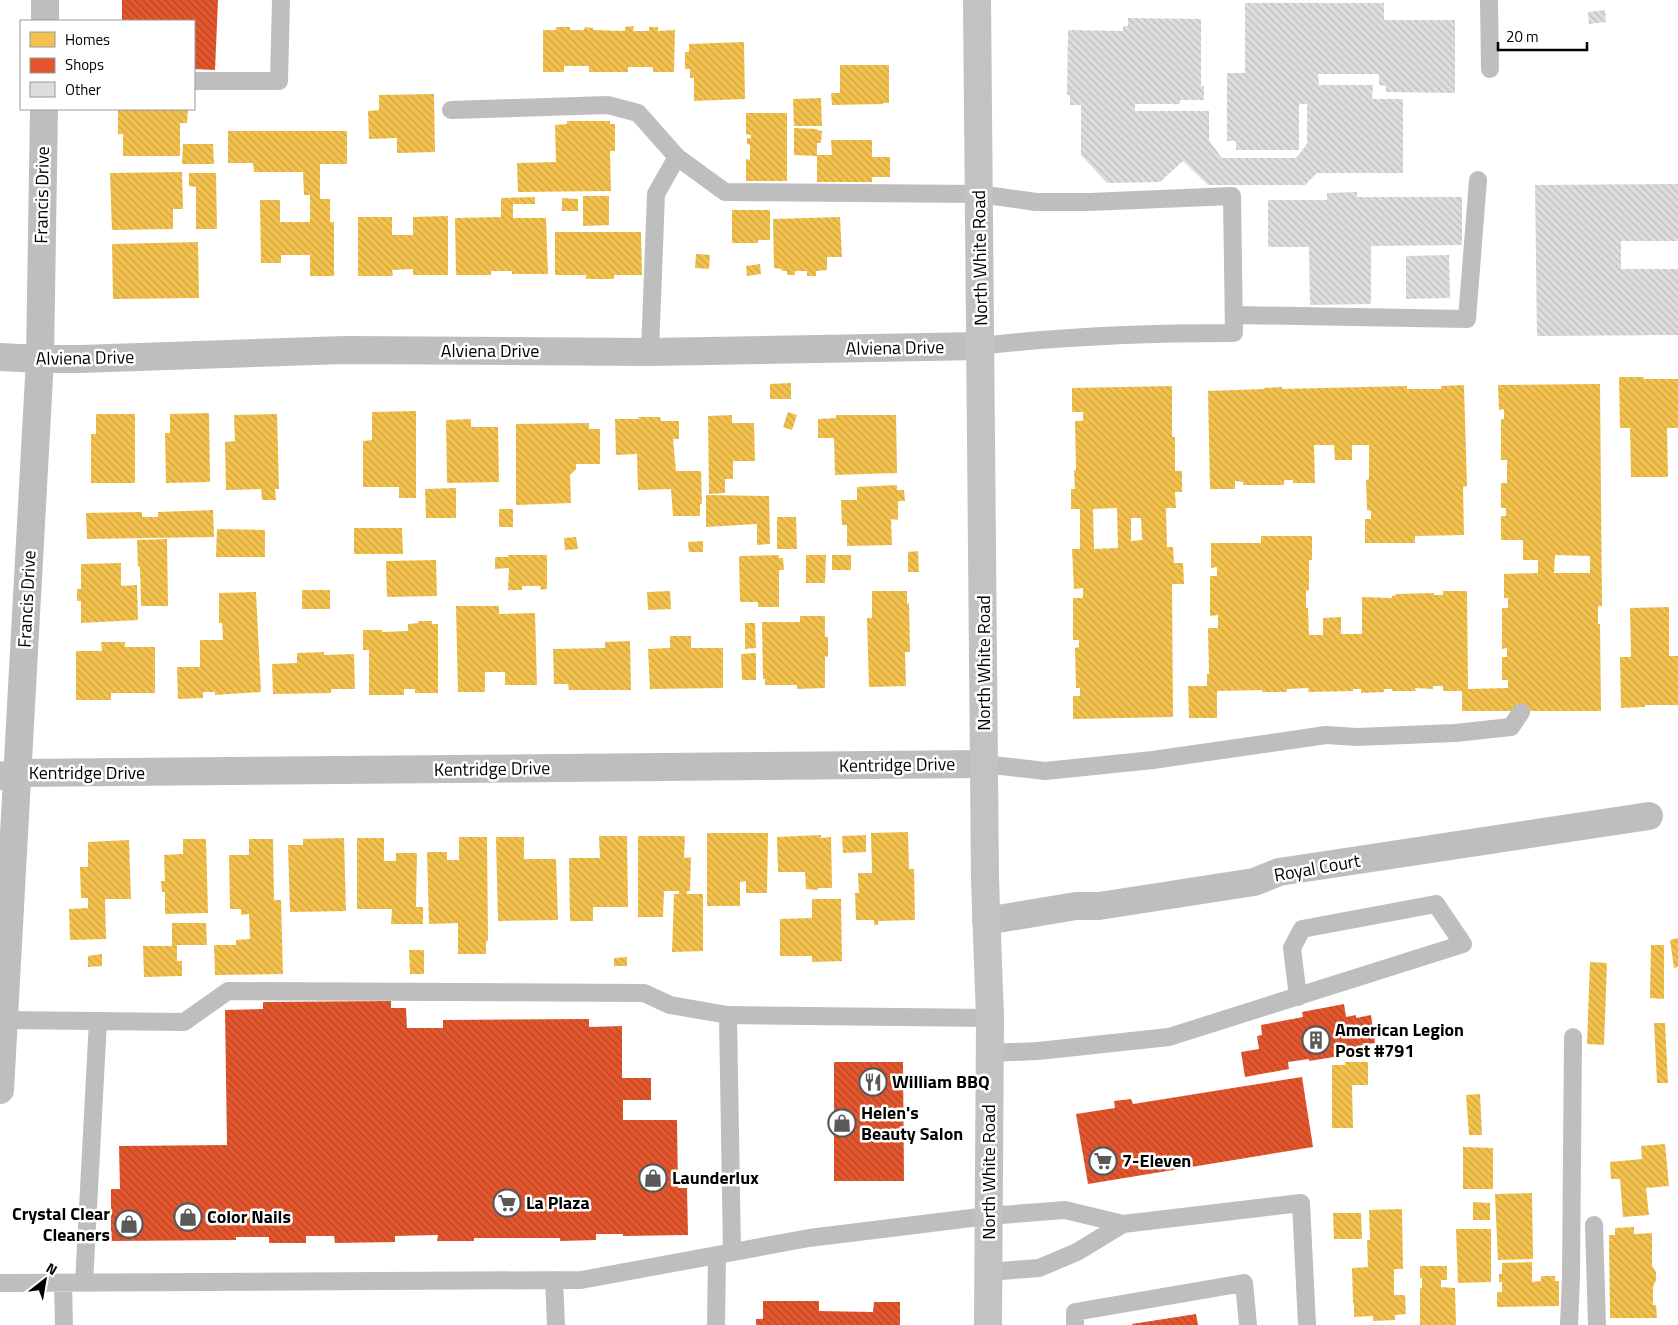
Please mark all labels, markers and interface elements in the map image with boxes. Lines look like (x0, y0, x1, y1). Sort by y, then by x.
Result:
legend (20, 20, 195, 110)
scale bar (1498, 20, 1587, 52)
text: 20 m (1506, 25, 1539, 48)
text: Homes (65, 28, 110, 51)
text: Shops (65, 53, 104, 76)
text: Other (65, 78, 101, 101)
street label: Francis Drive (27, 146, 56, 244)
street label: North White Road (965, 190, 994, 326)
street label: Alviena Drive (845, 333, 945, 362)
street label: Alviena Drive (441, 337, 539, 364)
street label: Alviena Drive (35, 343, 135, 372)
street label: Francis Drive (10, 550, 43, 648)
street label: North White Road (970, 595, 997, 731)
street label: Kentridge Drive (839, 750, 955, 779)
street label: Kentridge Drive (434, 754, 550, 783)
street label: Kentridge Drive (29, 759, 145, 786)
street label: Royal Court (1272, 847, 1363, 888)
place label: American Legion Post #791 (1335, 1016, 1464, 1064)
building icon: American Legion Post #791 (1301, 1025, 1331, 1055)
restaurant icon: William BBQ (858, 1067, 888, 1097)
place label: William BBQ (892, 1068, 990, 1095)
place label: Helen's Beauty Salon (861, 1099, 963, 1147)
street label: North White Road (975, 1104, 1002, 1240)
shop icon: Helen's Beauty Salon (827, 1108, 857, 1138)
supermarket icon: 7-Eleven (1088, 1146, 1118, 1176)
place label: 7-Eleven (1122, 1147, 1191, 1174)
shop icon: Launderlux (638, 1163, 668, 1193)
place label: Launderlux (672, 1164, 759, 1191)
supermarket icon: La Plaza (492, 1188, 522, 1218)
place label: La Plaza (526, 1189, 590, 1216)
place label: Crystal Clear Cleaners (12, 1200, 110, 1248)
shop icon: Color Nails (173, 1202, 203, 1232)
place label: Color Nails (207, 1203, 291, 1230)
shop icon: Crystal Clear Cleaners (114, 1209, 144, 1239)
north arrow (20, 1255, 70, 1305)
text: N (42, 1257, 62, 1280)

